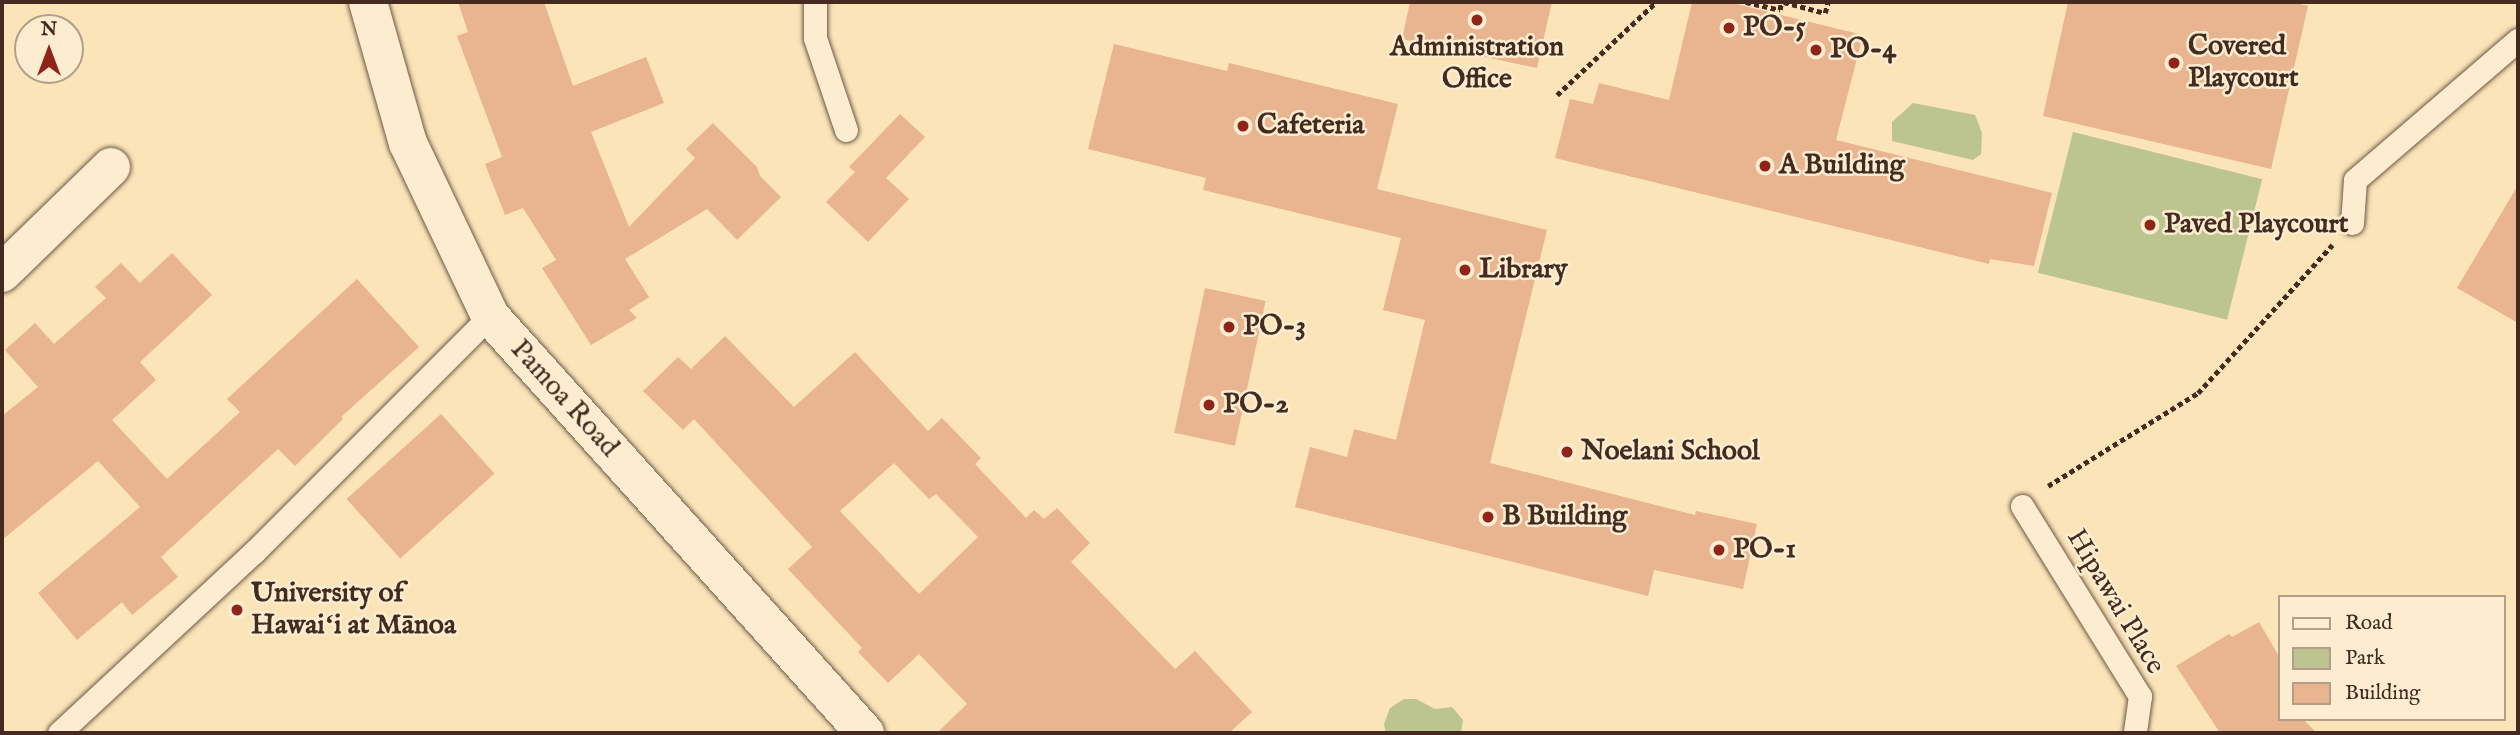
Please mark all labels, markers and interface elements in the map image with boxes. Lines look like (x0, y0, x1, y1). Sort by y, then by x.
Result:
place label: PO-5 (1743, 11, 1806, 45)
marker: Administration Office (1469, 12, 1485, 28)
north arrow (14, 14, 84, 84)
text: N (41, 18, 57, 42)
marker: PO-5 (1721, 20, 1737, 36)
place label: Covered Playcourt (2188, 30, 2298, 96)
place label: Administration Office (1390, 31, 1564, 97)
place label: PO-4 (1830, 33, 1896, 67)
marker: PO-4 (1808, 42, 1824, 58)
marker: Covered Playcourt (2166, 55, 2182, 71)
place label: Cafeteria (1257, 109, 1364, 143)
marker: Cafeteria (1235, 118, 1251, 134)
place label: A Building (1779, 149, 1905, 183)
marker: A Building (1757, 158, 1773, 174)
place label: Paved Playcourt (2164, 208, 2348, 242)
marker: Paved Playcourt (2142, 217, 2158, 233)
place label: Library (1479, 253, 1568, 287)
marker: Library (1457, 262, 1473, 278)
place label: PO-3 (1243, 310, 1306, 344)
marker: PO-3 (1221, 319, 1237, 335)
street label: Pamoa Road (503, 333, 625, 465)
place label: PO-2 (1223, 388, 1289, 422)
marker: PO-2 (1201, 397, 1217, 413)
place label: Noelani School (1581, 435, 1760, 469)
marker: Noelani School (1559, 444, 1575, 460)
place label: B Building (1502, 500, 1627, 534)
marker: B Building (1480, 509, 1496, 525)
street label: Hipawai Place (2059, 523, 2171, 681)
place label: PO-1 (1733, 533, 1796, 567)
marker: PO-1 (1711, 542, 1727, 558)
place label: University of Hawaiʻi at Mānoa (251, 577, 456, 643)
legend (2278, 595, 2506, 721)
marker: University of Hawaiʻi at Mānoa (229, 602, 245, 618)
text: Road (2345, 610, 2392, 637)
text: Park (2345, 645, 2385, 672)
text: Building (2345, 680, 2420, 707)

